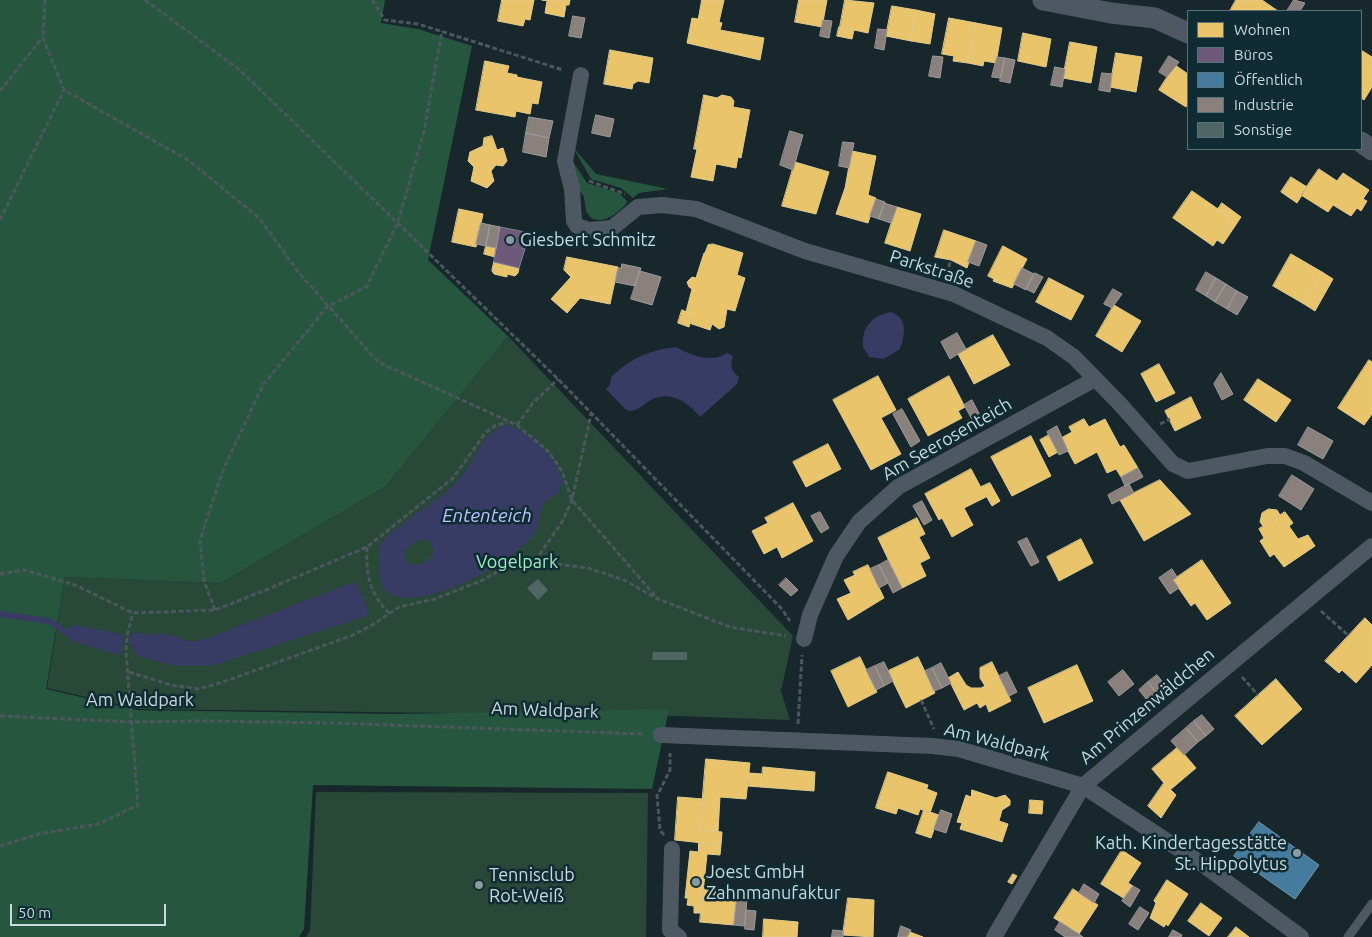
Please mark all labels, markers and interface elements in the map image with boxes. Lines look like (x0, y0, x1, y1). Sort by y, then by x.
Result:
legend (1187, 10, 1362, 150)
text: Wohnen (1234, 21, 1290, 38)
text: Büros (1234, 46, 1273, 63)
text: Öffentlich (1234, 71, 1303, 88)
text: Industrie (1234, 96, 1294, 113)
text: Sonstige (1234, 121, 1292, 138)
place label: Giesbert Schmitz (520, 229, 656, 251)
marker: Giesbert Schmitz (504, 234, 516, 246)
street label: Parkstraße (887, 245, 977, 293)
street label: Am Seerosenteich (878, 393, 1016, 485)
water label: Ententeich (442, 505, 532, 527)
park label: Vogelpark (476, 551, 558, 573)
street label: Am Prinzenwäldchen (1075, 643, 1219, 769)
street label: Am Waldpark (86, 689, 194, 711)
street label: Am Waldpark (491, 697, 599, 723)
street label: Am Waldpark (942, 718, 1052, 766)
place label: Kath. Kindertagesstätte St. Hippolytus (1095, 832, 1287, 874)
marker: Kath. Kindertagesstätte St. Hippolytus (1291, 847, 1303, 859)
place label: Joest GmbH Zahnmanufaktur (706, 861, 841, 904)
place label: Tennisclub Rot-Weiß (489, 864, 575, 906)
marker: Joest GmbH Zahnmanufaktur (690, 876, 702, 888)
marker: Tennisclub Rot-Weiß (473, 879, 485, 891)
scale bar (12, 894, 169, 926)
text: 50 m (18, 904, 51, 921)

